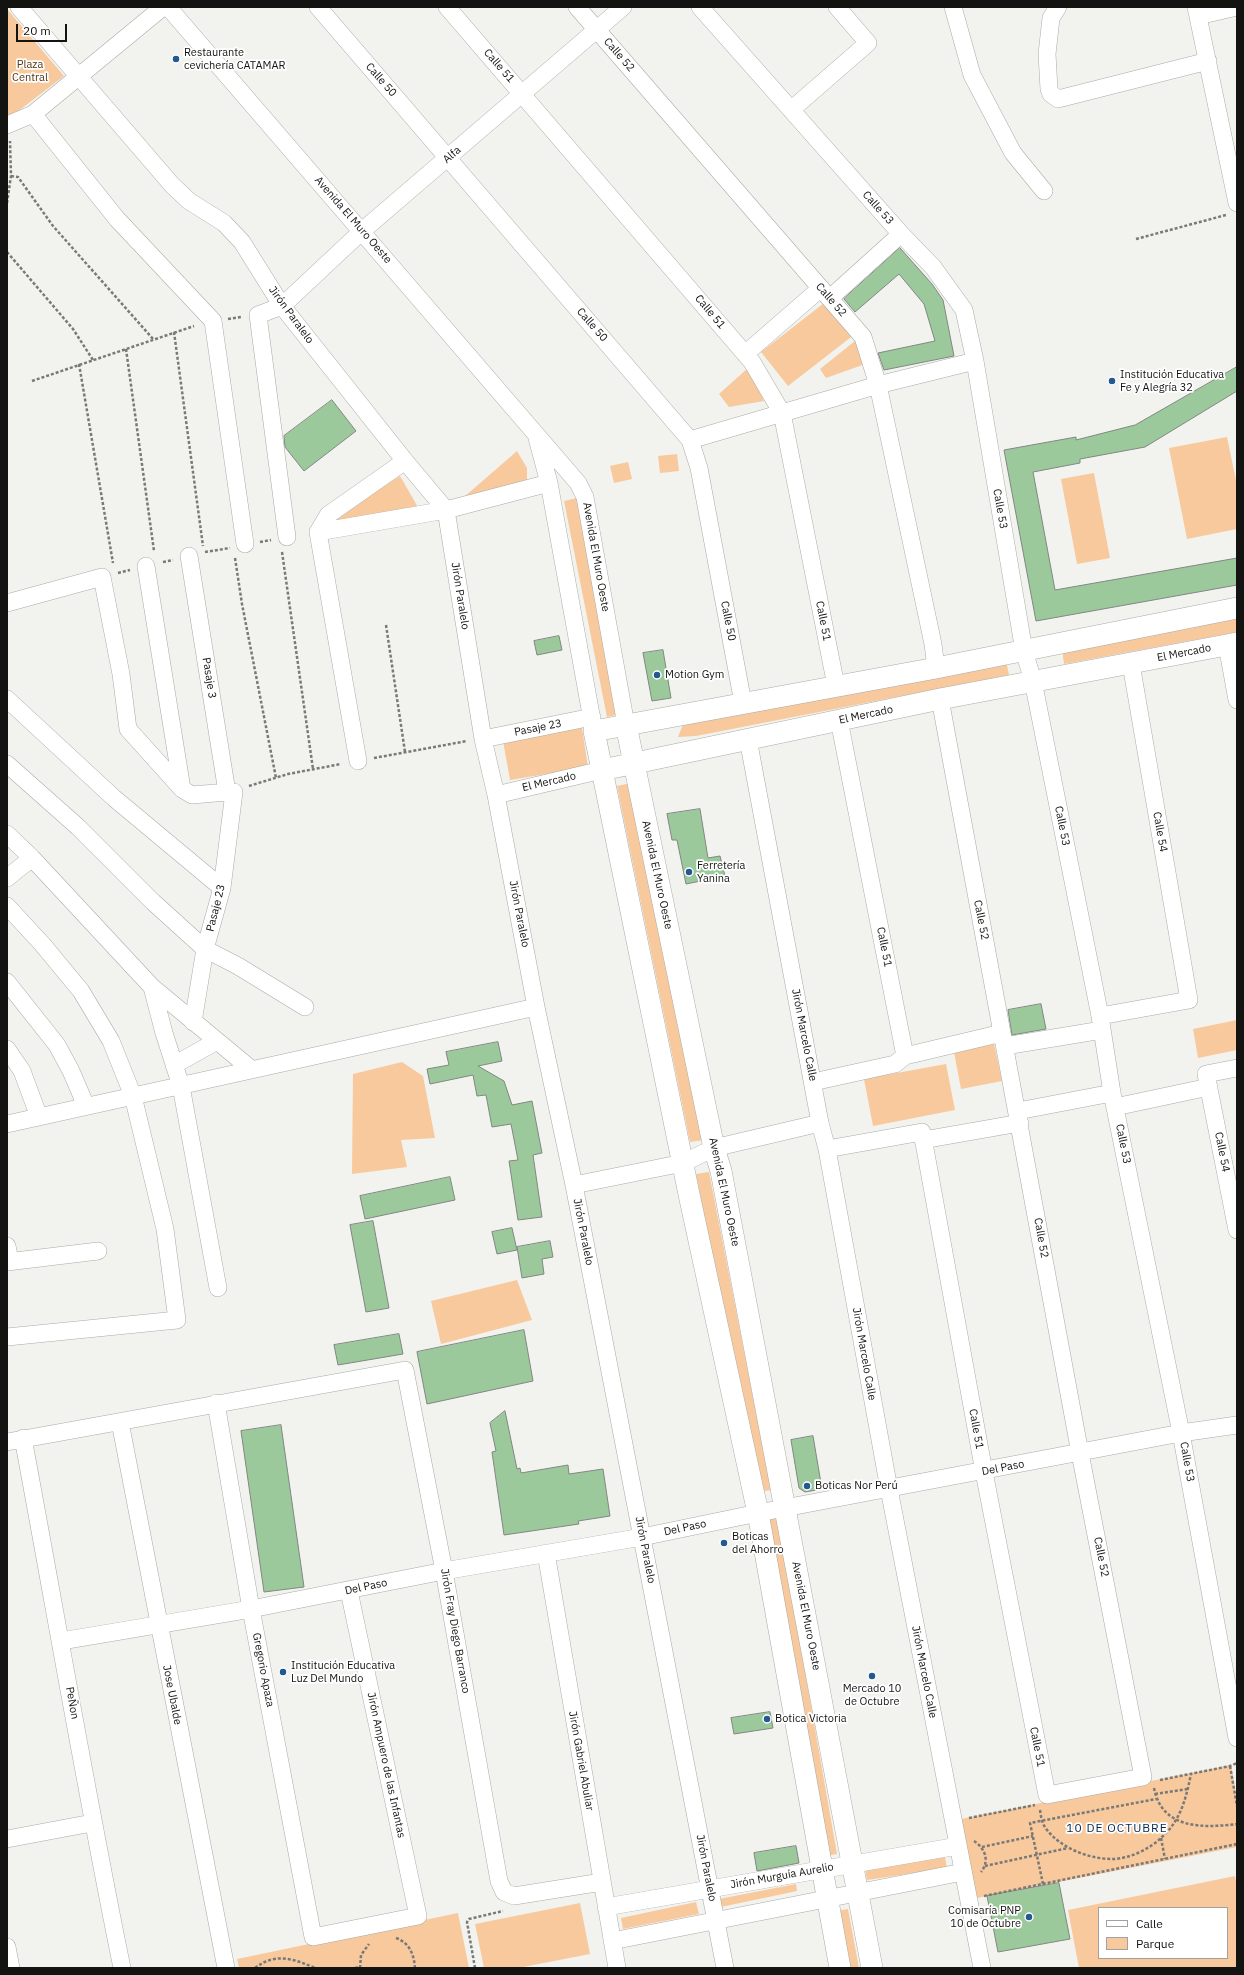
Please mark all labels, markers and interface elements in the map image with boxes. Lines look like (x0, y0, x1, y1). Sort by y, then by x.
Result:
scale bar (18, 16, 69, 42)
text: 20 m (23, 23, 51, 38)
street label: Calle 52 (601, 35, 637, 75)
place label: Restaurante cevichería CATAMAR (184, 46, 285, 72)
street label: Calle 51 (481, 46, 517, 86)
marker: Restaurante cevichería CATAMAR (171, 54, 181, 64)
park label: Plaza Central (12, 58, 48, 84)
street label: Calle 50 (363, 60, 399, 100)
street label: Alfa (440, 144, 464, 166)
street label: Avenida El Muro Oeste (312, 174, 394, 266)
street label: Calle 53 (860, 189, 896, 227)
street label: Calle 52 (813, 280, 849, 320)
street label: Jirón Paralelo (266, 284, 316, 346)
street label: Calle 51 (692, 292, 728, 332)
street label: Calle 50 (574, 305, 610, 345)
place label: Institución Educativa Fe y Alegría 32 (1120, 368, 1224, 394)
marker: Institución Educativa Fe y Alegría 32 (1107, 376, 1117, 386)
street label: Calle 53 (990, 488, 1010, 530)
street label: Avenida El Muro Oeste (580, 501, 612, 613)
street label: Jirón Paralelo (448, 561, 472, 631)
street label: Calle 50 (718, 600, 738, 642)
street label: Calle 51 (813, 600, 833, 642)
street label: El Mercado (1156, 641, 1212, 665)
street label: Pasaje 3 (199, 656, 219, 700)
place label: Motion Gym (665, 668, 724, 682)
marker: Motion Gym (652, 670, 662, 680)
street label: El Mercado (838, 703, 894, 727)
street label: Pasaje 23 (513, 717, 563, 739)
street label: El Mercado (521, 769, 577, 795)
street label: Calle 53 (1052, 805, 1072, 847)
street label: Calle 54 (1150, 811, 1170, 853)
street label: Avenida El Muro Oeste (639, 819, 675, 931)
place label: Ferretería Yanina (697, 859, 745, 885)
marker: Ferretería Yanina (684, 867, 694, 877)
street label: Jirón Paralelo (506, 879, 532, 949)
street label: Pasaje 23 (204, 883, 228, 933)
street label: Calle 52 (971, 899, 991, 941)
street label: Calle 51 (874, 926, 894, 968)
street label: Jirón Marcelo Calle (789, 988, 819, 1082)
street label: Calle 53 (1113, 1123, 1133, 1165)
street label: Calle 54 (1212, 1131, 1232, 1173)
street label: Avenida El Muro Oeste (706, 1136, 742, 1248)
street label: Jirón Paralelo (570, 1197, 596, 1267)
street label: Calle 52 (1031, 1217, 1051, 1259)
street label: Jirón Marcelo Calle (849, 1307, 879, 1401)
street label: Calle 51 (966, 1408, 986, 1450)
street label: Calle 53 (1177, 1441, 1197, 1483)
street label: Del Paso (981, 1457, 1025, 1479)
place label: Boticas Nor Perú (815, 1479, 898, 1493)
marker: Boticas Nor Perú (802, 1481, 812, 1491)
street label: Jirón Paralelo (632, 1515, 658, 1585)
street label: Del Paso (663, 1517, 707, 1539)
place label: Boticas del Ahorro (732, 1530, 784, 1556)
street label: Calle 52 (1091, 1536, 1111, 1578)
marker: Boticas del Ahorro (719, 1538, 729, 1548)
street label: Avenida El Muro Oeste (789, 1560, 823, 1672)
street label: Jirón Fray Diego Barranco (438, 1567, 472, 1695)
street label: Del Paso (344, 1576, 388, 1598)
street label: Jirón Marcelo Calle (909, 1625, 939, 1719)
street label: Gregorio Apaza (249, 1632, 277, 1708)
place label: Institución Educativa Luz Del Mundo (291, 1659, 395, 1685)
street label: Jose Ubalde (160, 1664, 184, 1726)
marker: Institución Educativa Luz Del Mundo (278, 1667, 288, 1677)
marker: Mercado 10 de Octubre (867, 1671, 877, 1681)
place label: Mercado 10 de Octubre (843, 1682, 901, 1708)
street label: PeÑon (63, 1686, 81, 1720)
street label: Jirón Ampuero de las Infantas (364, 1691, 408, 1839)
street label: Jirón Gabriel Abuliar (566, 1710, 596, 1812)
place label: Botica Victoria (775, 1712, 847, 1726)
marker: Botica Victoria (762, 1714, 772, 1724)
street label: Calle 51 (1027, 1726, 1047, 1768)
district label: 10 DE OCTUBRE (1066, 1822, 1168, 1836)
street label: Jirón Paralelo (693, 1833, 719, 1903)
street label: Jirón Murguía Aurelio (729, 1860, 835, 1892)
place label: Comisaría PNP 10 de Octubre (948, 1904, 1021, 1930)
legend (1098, 1907, 1228, 1959)
marker: Comisaría PNP 10 de Octubre (1024, 1912, 1034, 1922)
text: Calle (1136, 1916, 1163, 1931)
text: Parque (1136, 1936, 1174, 1951)

